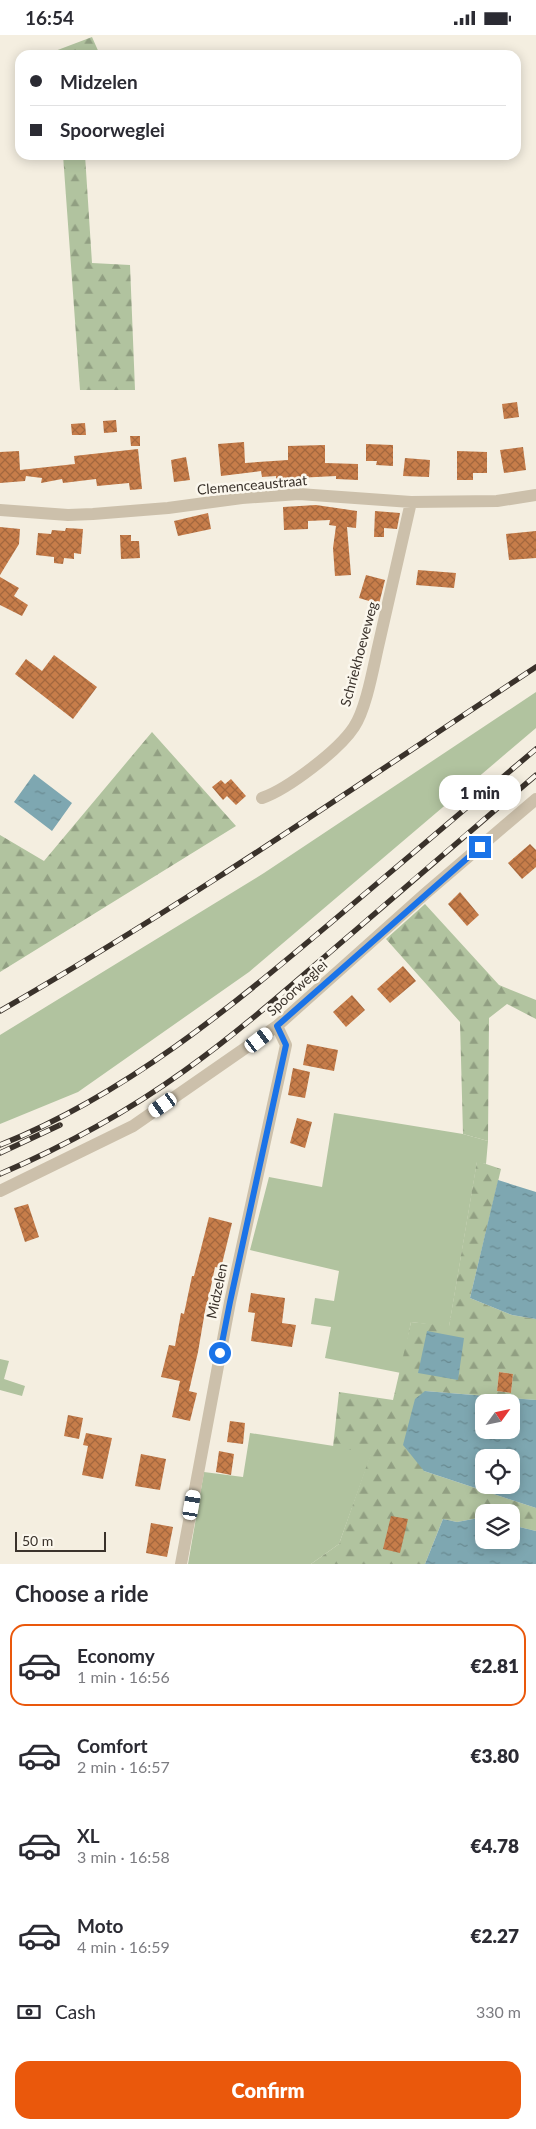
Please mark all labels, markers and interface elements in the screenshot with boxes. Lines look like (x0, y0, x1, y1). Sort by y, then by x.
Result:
text: 16:54 (25, 6, 74, 29)
text: Midzelen (60, 70, 138, 93)
text: Spoorweglei (60, 118, 165, 141)
street label: Clemenceaustraat (196, 471, 308, 498)
street label: Schriekhoeveweg (336, 600, 381, 708)
callout: 1 min (439, 775, 521, 809)
text: 1 min (460, 783, 500, 802)
route end (469, 836, 491, 858)
street label: Spoorweglei (263, 956, 331, 1019)
car (242, 1025, 275, 1055)
car (146, 1090, 179, 1120)
street label: Midzelen (202, 1262, 231, 1320)
route start (209, 1342, 231, 1364)
north arrow (475, 1394, 520, 1439)
map controls (475, 1394, 520, 1549)
button: locate (475, 1449, 520, 1494)
car (182, 1489, 201, 1521)
button: layers (475, 1504, 520, 1549)
scale bar (15, 1529, 106, 1552)
text: 50 m (22, 1532, 53, 1549)
text: Choose a ride (15, 1580, 149, 1607)
icon: car (17, 1643, 62, 1688)
text: Economy (77, 1644, 155, 1667)
text: €2.81 (470, 1654, 519, 1677)
text: 1 min · 16:56 (77, 1667, 170, 1686)
icon: car (17, 1733, 62, 1778)
text: Comfort (77, 1734, 148, 1757)
text: €3.80 (470, 1744, 519, 1767)
text: 2 min · 16:57 (77, 1757, 170, 1776)
icon: car (17, 1823, 62, 1868)
text: XL (77, 1824, 100, 1847)
text: €4.78 (470, 1834, 519, 1857)
text: 3 min · 16:58 (77, 1847, 170, 1866)
icon: car (17, 1913, 62, 1958)
text: Moto (77, 1914, 123, 1937)
text: €2.27 (470, 1924, 519, 1947)
text: 4 min · 16:59 (77, 1937, 170, 1956)
icon: cash (15, 1998, 43, 2026)
text: Cash (55, 2000, 96, 2023)
text: 330 m (476, 2002, 521, 2021)
button: Confirm (15, 2061, 521, 2119)

